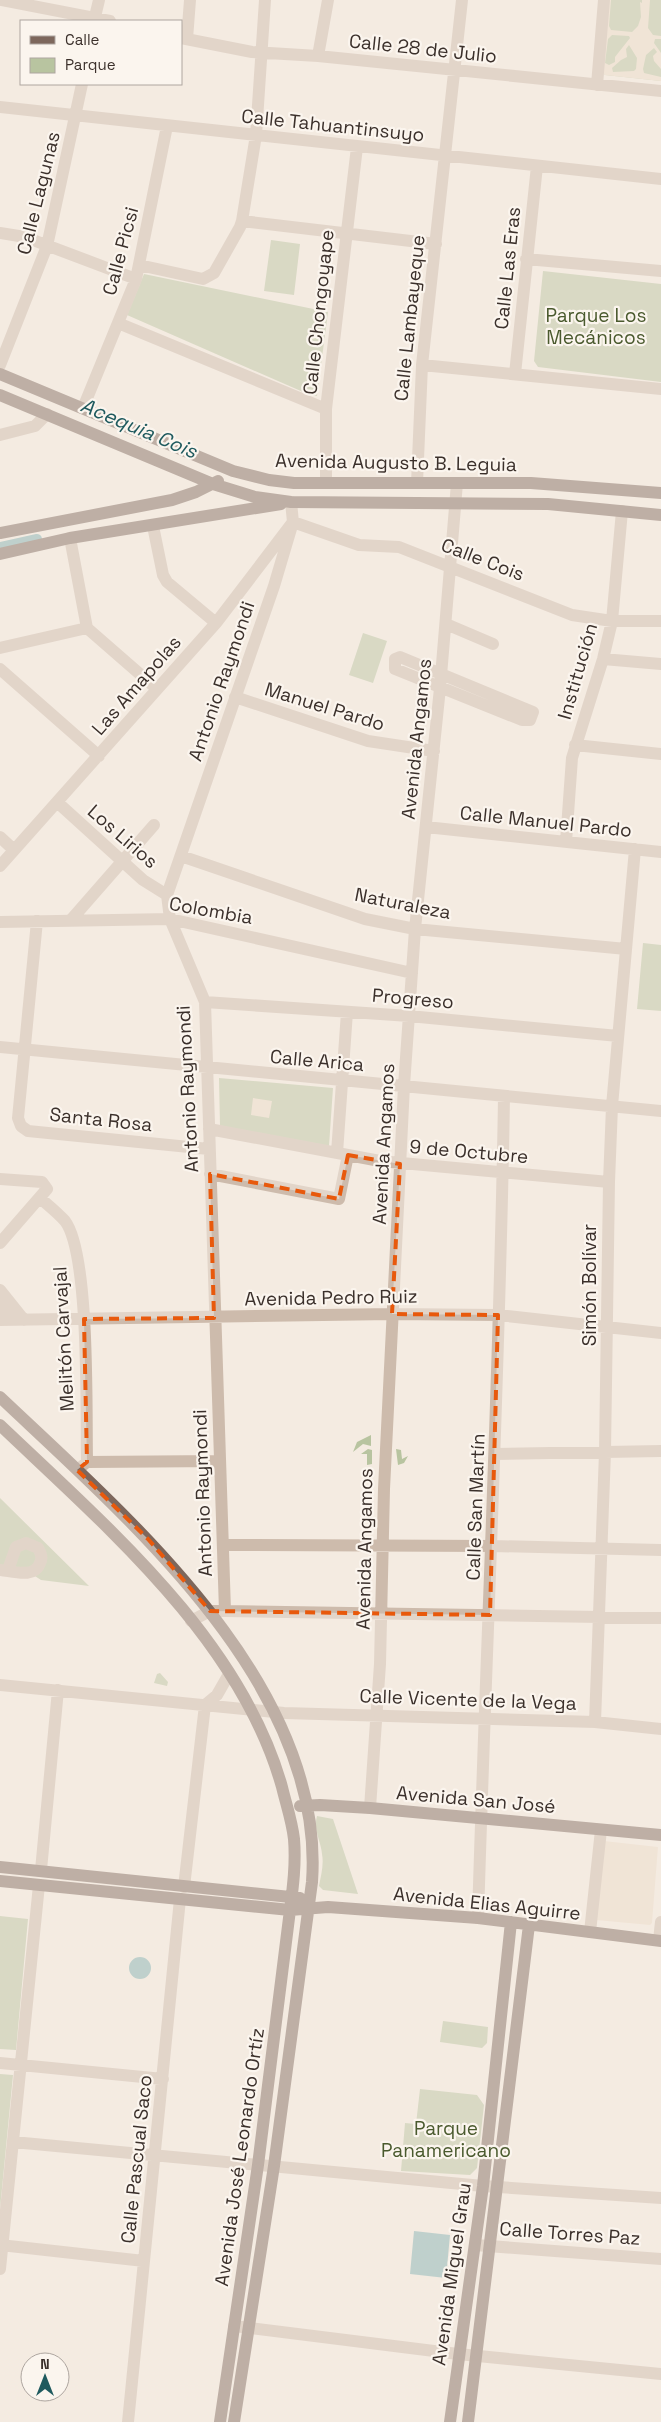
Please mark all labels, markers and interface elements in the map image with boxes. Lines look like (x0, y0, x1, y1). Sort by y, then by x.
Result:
legend (20, 20, 182, 85)
street label: Calle 28 de Julio (348, 28, 498, 69)
text: Calle (65, 30, 100, 49)
text: Parque (65, 55, 116, 74)
street label: Calle Tahuantinsuyo (240, 103, 426, 148)
street label: Calle Lagunas (11, 129, 66, 257)
street label: Calle Picsi (97, 204, 144, 298)
street label: Calle Las Eras (489, 206, 526, 331)
street label: Calle Chongoyape (297, 228, 340, 396)
street label: Calle Lambayeque (388, 234, 431, 402)
park label: Parque Los Mecánicos (545, 303, 647, 350)
water label: Acequia Cois (77, 392, 202, 465)
street label: Avenida Augusto B. Leguia (275, 448, 517, 477)
street label: Calle Cois (438, 532, 528, 587)
street label: Antonio Raymondi (182, 598, 261, 764)
street label: Institución (552, 620, 603, 722)
street label: Las Amapolas (86, 630, 187, 741)
street label: Avenida Angamos (396, 657, 437, 821)
street label: Manuel Pardo (262, 676, 388, 737)
street label: Los Lirios (82, 799, 163, 874)
street label: Calle Manuel Pardo (459, 800, 633, 843)
street label: Naturaleza (353, 882, 453, 925)
street label: Colombia (167, 891, 255, 930)
street label: Progreso (371, 982, 455, 1015)
street label: Antonio Raymondi (171, 1005, 204, 1173)
street label: Calle Arica (269, 1044, 365, 1077)
street label: Avenida Angamos (367, 1063, 400, 1225)
street label: Santa Rosa (48, 1102, 154, 1137)
street label: 9 de Octubre (408, 1134, 529, 1169)
street label: Simón Bolívar (577, 1224, 602, 1346)
street label: Melitón Carvajal (47, 1266, 80, 1412)
street label: Avenida Pedro Ruiz (244, 1283, 418, 1312)
street label: Antonio Raymondi (187, 1409, 218, 1577)
street label: Calle San Martín (460, 1433, 491, 1581)
street label: Avenida Angamos (351, 1468, 378, 1630)
street label: Calle Vicente de la Vega (359, 1683, 577, 1716)
street label: Avenida San José (395, 1780, 557, 1819)
street label: Avenida Elias Aguirre (392, 1881, 582, 1926)
street label: Avenida José Leonardo Ortíz (209, 2026, 270, 2288)
street label: Calle Pascual Saco (115, 2073, 158, 2245)
park label: Parque Panamericano (381, 2116, 511, 2163)
street label: Avenida Miguel Grau (426, 2181, 477, 2367)
street label: Calle Torres Paz (499, 2216, 641, 2251)
north arrow (20, 2352, 70, 2402)
text: N (40, 2355, 50, 2373)

